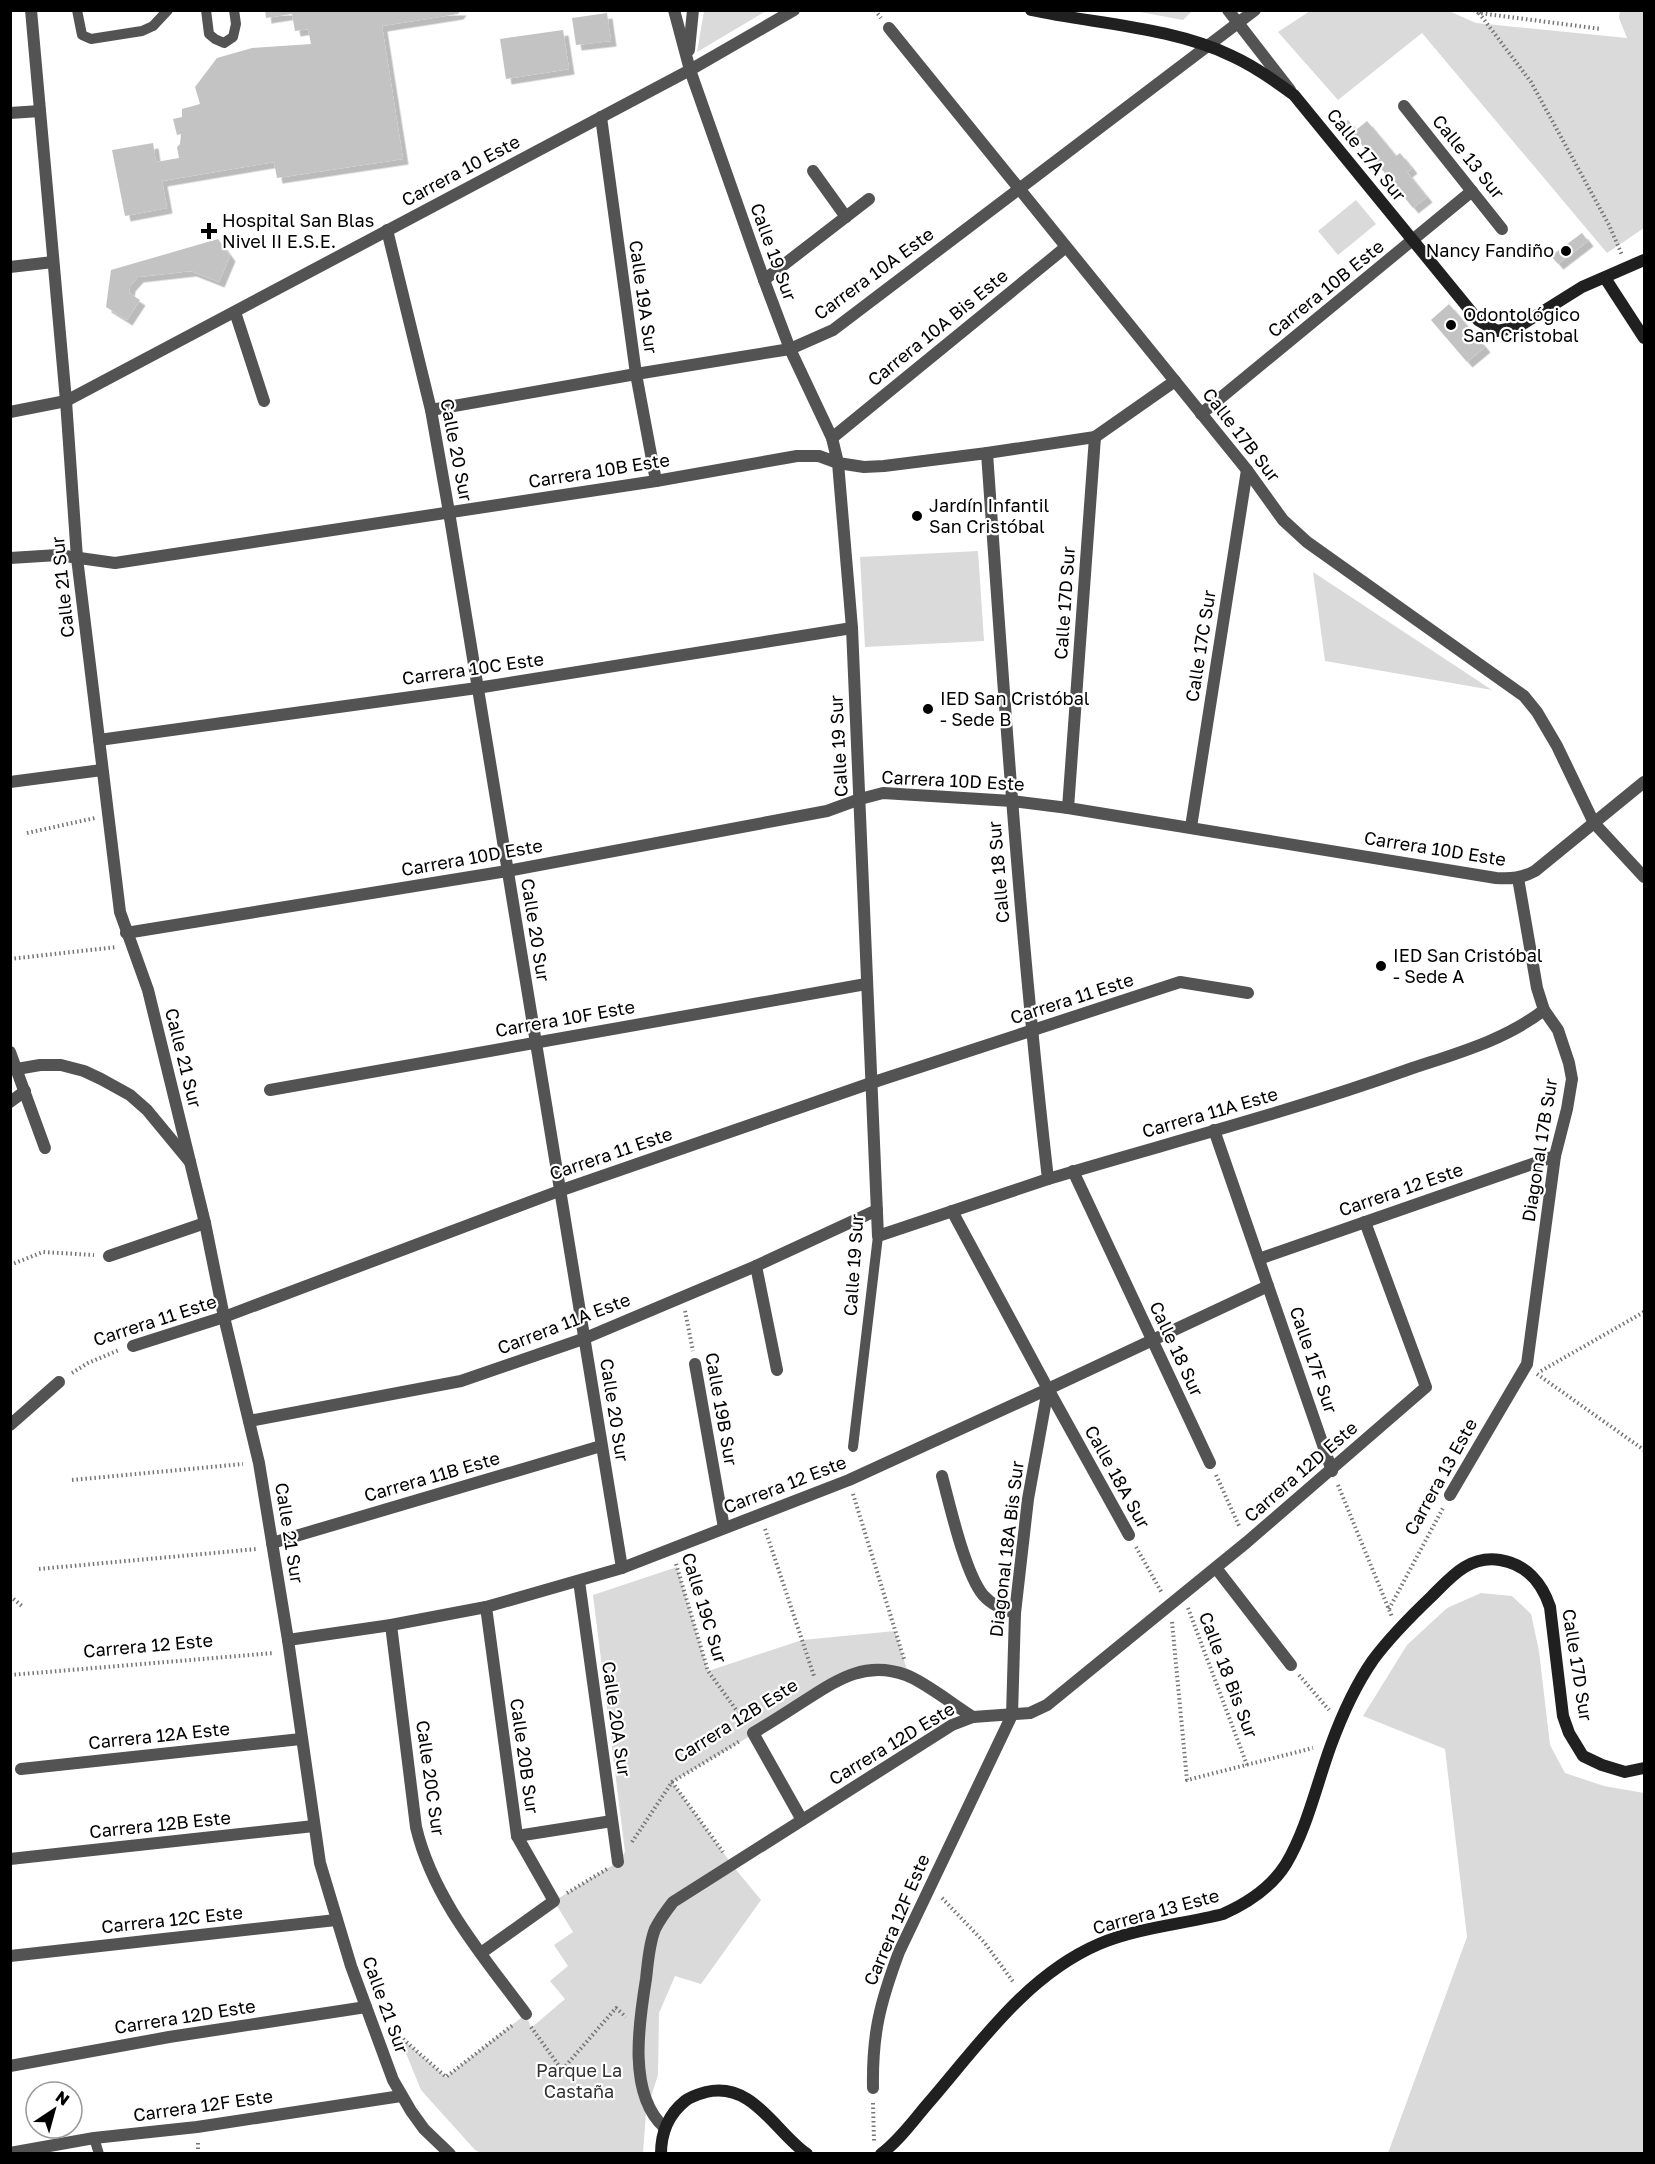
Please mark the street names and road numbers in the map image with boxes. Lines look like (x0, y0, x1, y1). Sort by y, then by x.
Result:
street label: Calle 17A Sur (1323, 104, 1411, 205)
street label: Calle 13 Sur (1428, 110, 1509, 203)
street label: Carrera 10 Este (398, 130, 523, 211)
street label: Calle 19 Sur (746, 200, 802, 303)
street label: Carrera 10A Este (809, 222, 938, 324)
street label: Carrera 10B Este (1263, 235, 1388, 342)
street label: Calle 19A Sur (625, 239, 663, 355)
street label: Carrera 10A Bis Este (863, 264, 1012, 390)
street label: Calle 17B Sur (1198, 383, 1285, 486)
street label: Calle 20 Sur (436, 397, 478, 503)
street label: Carrera 10B Este (527, 448, 671, 492)
street label: Calle 21 Sur (46, 535, 78, 639)
street label: Calle 17D Sur (1049, 546, 1079, 660)
street label: Calle 17C Sur (1180, 588, 1220, 703)
street label: Carrera 10C Este (401, 647, 545, 689)
street label: Calle 19 Sur (824, 694, 852, 798)
street label: Carrera 10D Este (881, 765, 1025, 795)
street label: Calle 18 Sur (983, 820, 1013, 924)
street label: Carrera 10D Este (1363, 826, 1508, 870)
street label: Carrera 10D Este (399, 834, 544, 880)
street label: Calle 20 Sur (517, 877, 555, 983)
street label: Carrera 11 Este (1007, 968, 1136, 1028)
street label: Carrera 10F Este (493, 995, 636, 1041)
street label: Calle 21 Sur (161, 1006, 207, 1110)
street label: Diagonal 17B Sur (1517, 1076, 1561, 1223)
street label: Carrera 11A Este (1139, 1082, 1280, 1142)
street label: Carrera 11 Este (546, 1122, 675, 1184)
street label: Carrera 12 Este (1336, 1157, 1466, 1221)
street label: Calle 19 Sur (838, 1213, 868, 1317)
street label: Carrera 11A Este (494, 1288, 633, 1358)
street label: Carrera 11 Este (90, 1290, 219, 1350)
street label: Calle 18 Sur (1145, 1298, 1209, 1400)
street label: Calle 17F Sur (1285, 1303, 1343, 1416)
street label: Calle 19B Sur (701, 1351, 743, 1467)
street label: Calle 20 Sur (596, 1357, 634, 1463)
street label: Carrera 13 Este (1399, 1414, 1481, 1539)
street label: Carrera 12D Este (1239, 1416, 1361, 1526)
street label: Calle 18A Sur (1081, 1421, 1155, 1532)
street label: Carrera 11B Este (361, 1446, 502, 1506)
street label: Carrera 12 Este (720, 1450, 849, 1518)
street label: Diagonal 18A Bis Sur (984, 1459, 1028, 1638)
street label: Calle 21 Sur (271, 1481, 309, 1585)
street label: Calle 19C Sur (678, 1550, 732, 1666)
street label: Calle 17D Sur (1558, 1607, 1598, 1723)
street label: Calle 18 Bis Sur (1195, 1608, 1263, 1741)
street label: Carrera 12 Este (82, 1628, 214, 1662)
street label: Calle 20A Sur (598, 1660, 636, 1778)
street label: Carrera 12B Este (669, 1673, 802, 1767)
street label: Calle 20B Sur (506, 1697, 544, 1815)
street label: Carrera 12D Este (825, 1697, 958, 1789)
street label: Carrera 12A Este (87, 1717, 231, 1753)
street label: Calle 20C Sur (412, 1719, 450, 1837)
street label: Carrera 12B Este (88, 1806, 232, 1842)
street label: Carrera 12F Este (858, 1851, 934, 1989)
street label: Carrera 13 Este (1090, 1884, 1221, 1939)
street label: Carrera 12C Este (100, 1901, 244, 1937)
street label: Calle 21 Sur (358, 1953, 414, 2056)
street label: Carrera 12D Este (113, 1994, 257, 2038)
street label: Carrera 12F Este (132, 2084, 274, 2126)

